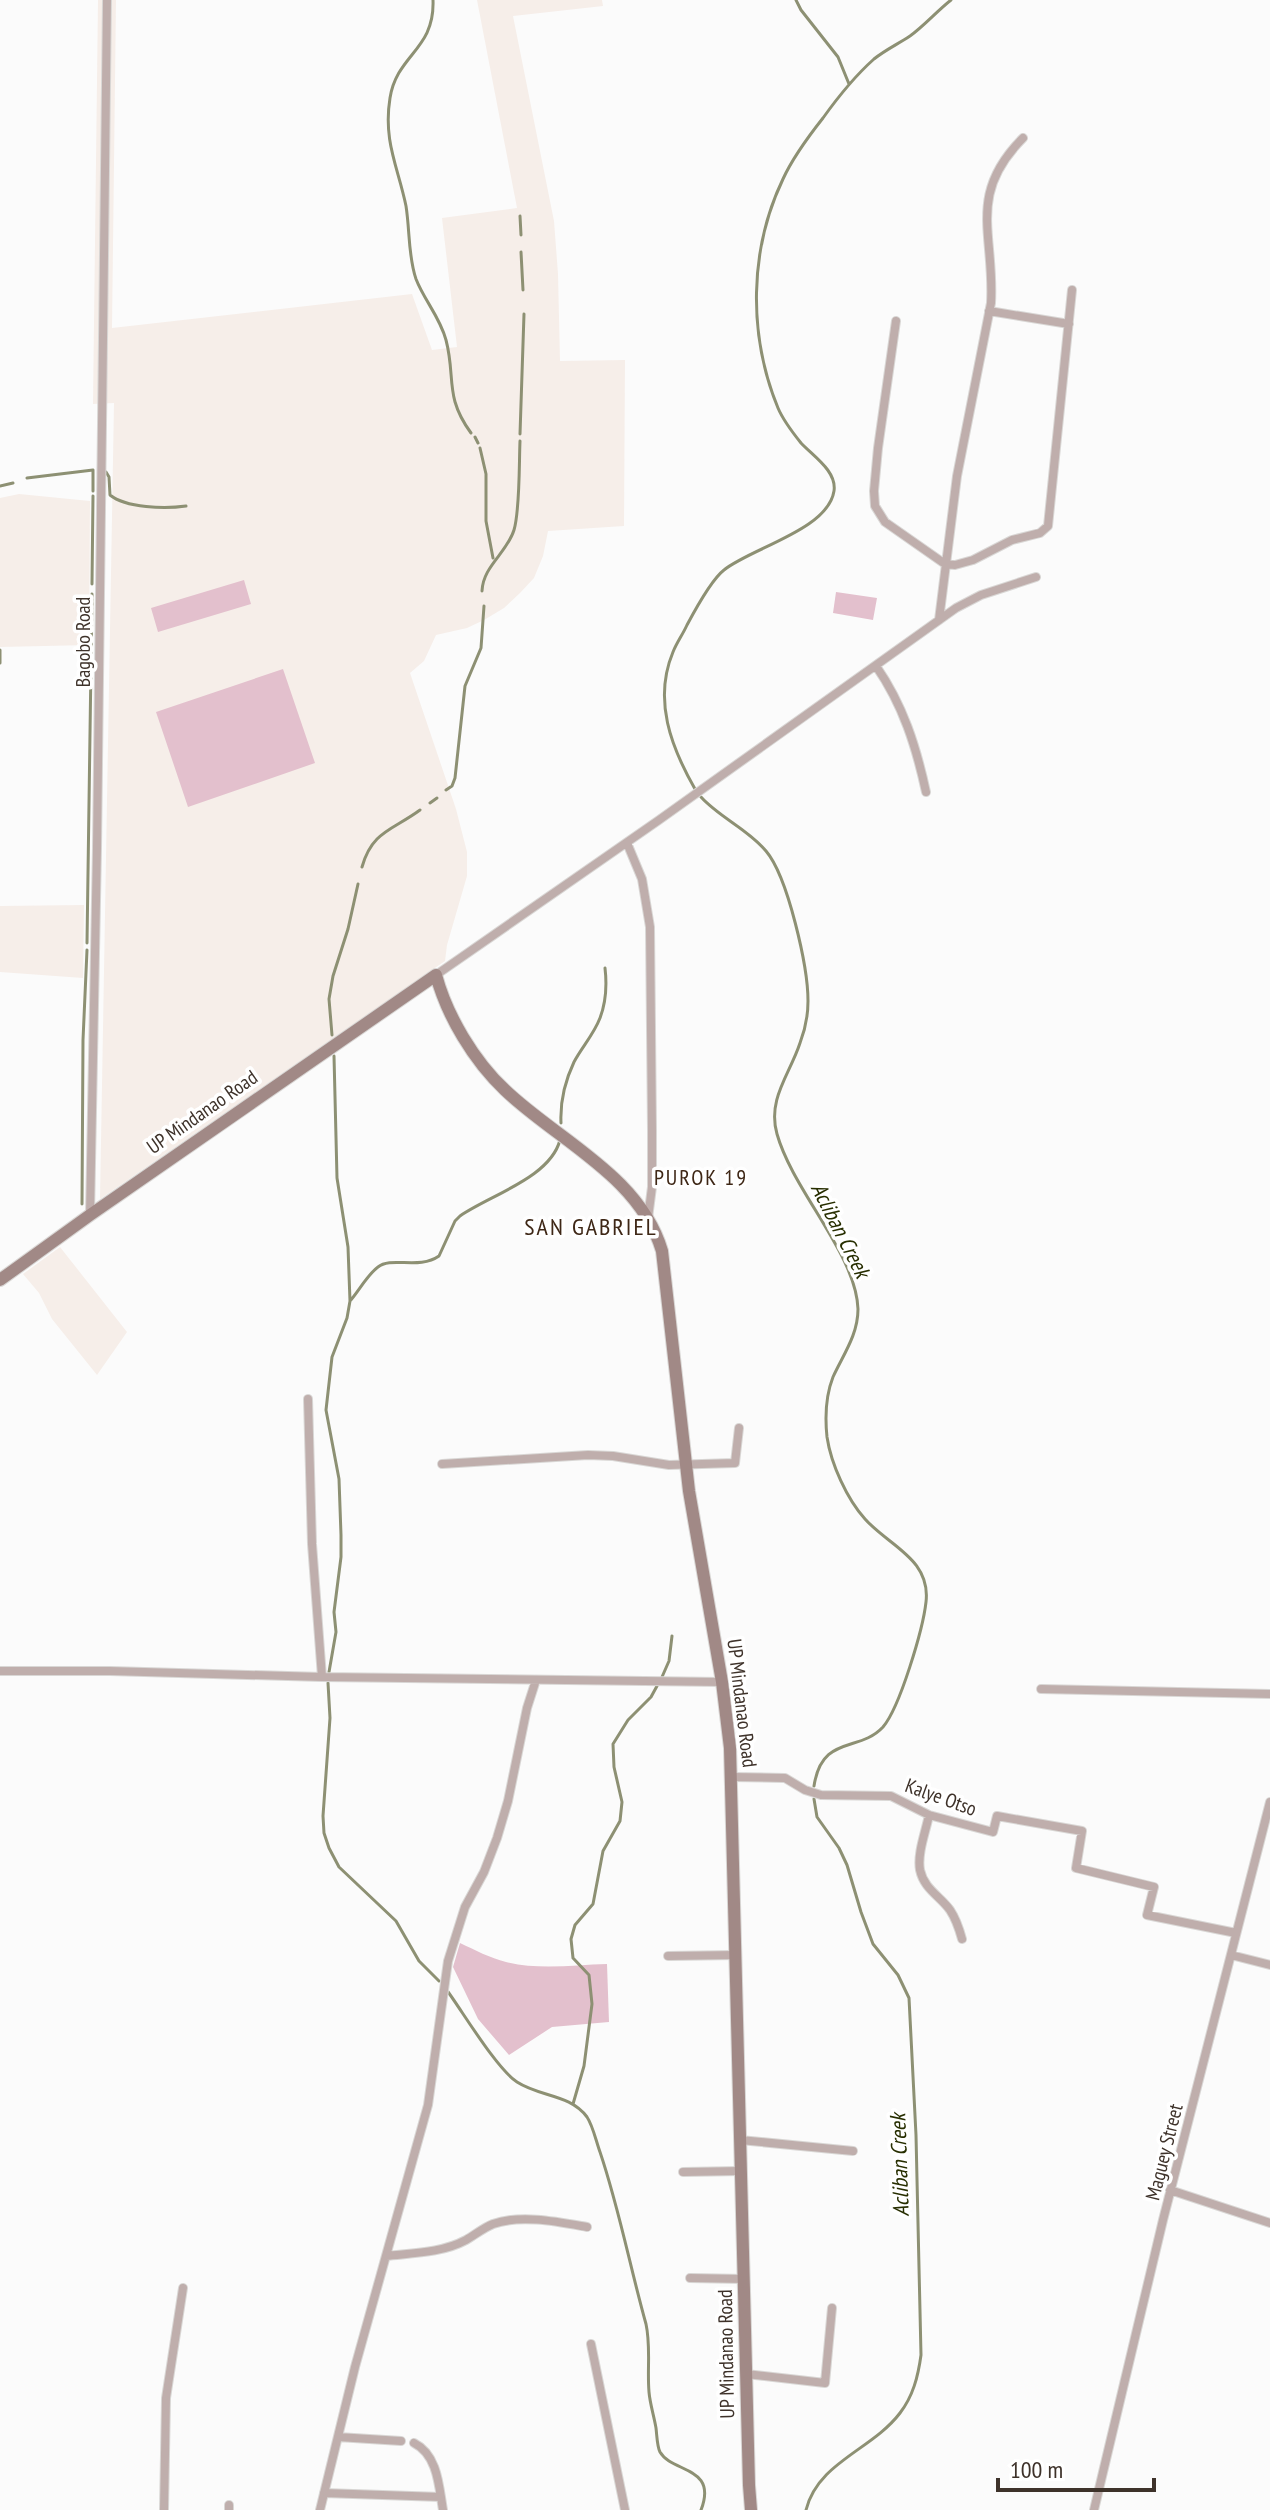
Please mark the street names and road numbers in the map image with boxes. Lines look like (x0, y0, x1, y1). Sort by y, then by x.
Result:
street label: Bagobo Road (70, 597, 96, 687)
street label: UP Mindanao Road (142, 1064, 262, 1160)
street label: UP Mindanao Road (721, 1637, 763, 1769)
street label: Kalye Otso (902, 1772, 980, 1822)
street label: Maguey Street (1139, 2101, 1189, 2203)
street label: UP Mindanao Road (712, 2289, 740, 2419)

